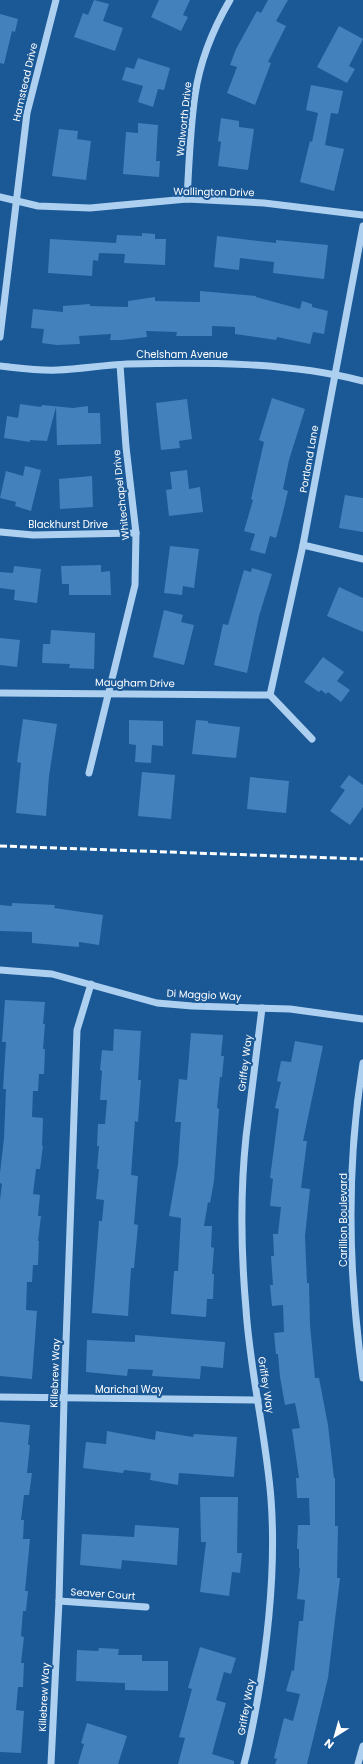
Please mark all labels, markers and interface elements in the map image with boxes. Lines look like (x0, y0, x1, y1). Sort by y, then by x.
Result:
street label: Hamstead Drive (9, 41, 41, 123)
street label: Walworth Drive (173, 81, 195, 157)
street label: Wallington Drive (173, 184, 255, 200)
street label: Chelsham Avenue (136, 347, 228, 362)
street label: Portland Lane (296, 424, 322, 494)
street label: Whitechapel Drive (109, 449, 133, 541)
street label: Blackhurst Drive (28, 517, 108, 532)
street label: Maugham Drive (95, 675, 175, 691)
street label: Di Maggio Way (166, 986, 242, 1004)
street label: Griffey Way (234, 1033, 256, 1092)
street label: Carillion Boulevard (336, 1173, 351, 1267)
street label: Killebrew Way (46, 1338, 64, 1408)
street label: Griffey Way (254, 1356, 278, 1415)
street label: Marichal Way (95, 1382, 163, 1397)
street label: Seaver Court (70, 1584, 136, 1604)
street label: Killebrew Way (35, 1662, 53, 1732)
street label: Griffey Way (234, 1677, 258, 1736)
north arrow (315, 1716, 355, 1756)
text: N (321, 1735, 337, 1753)

